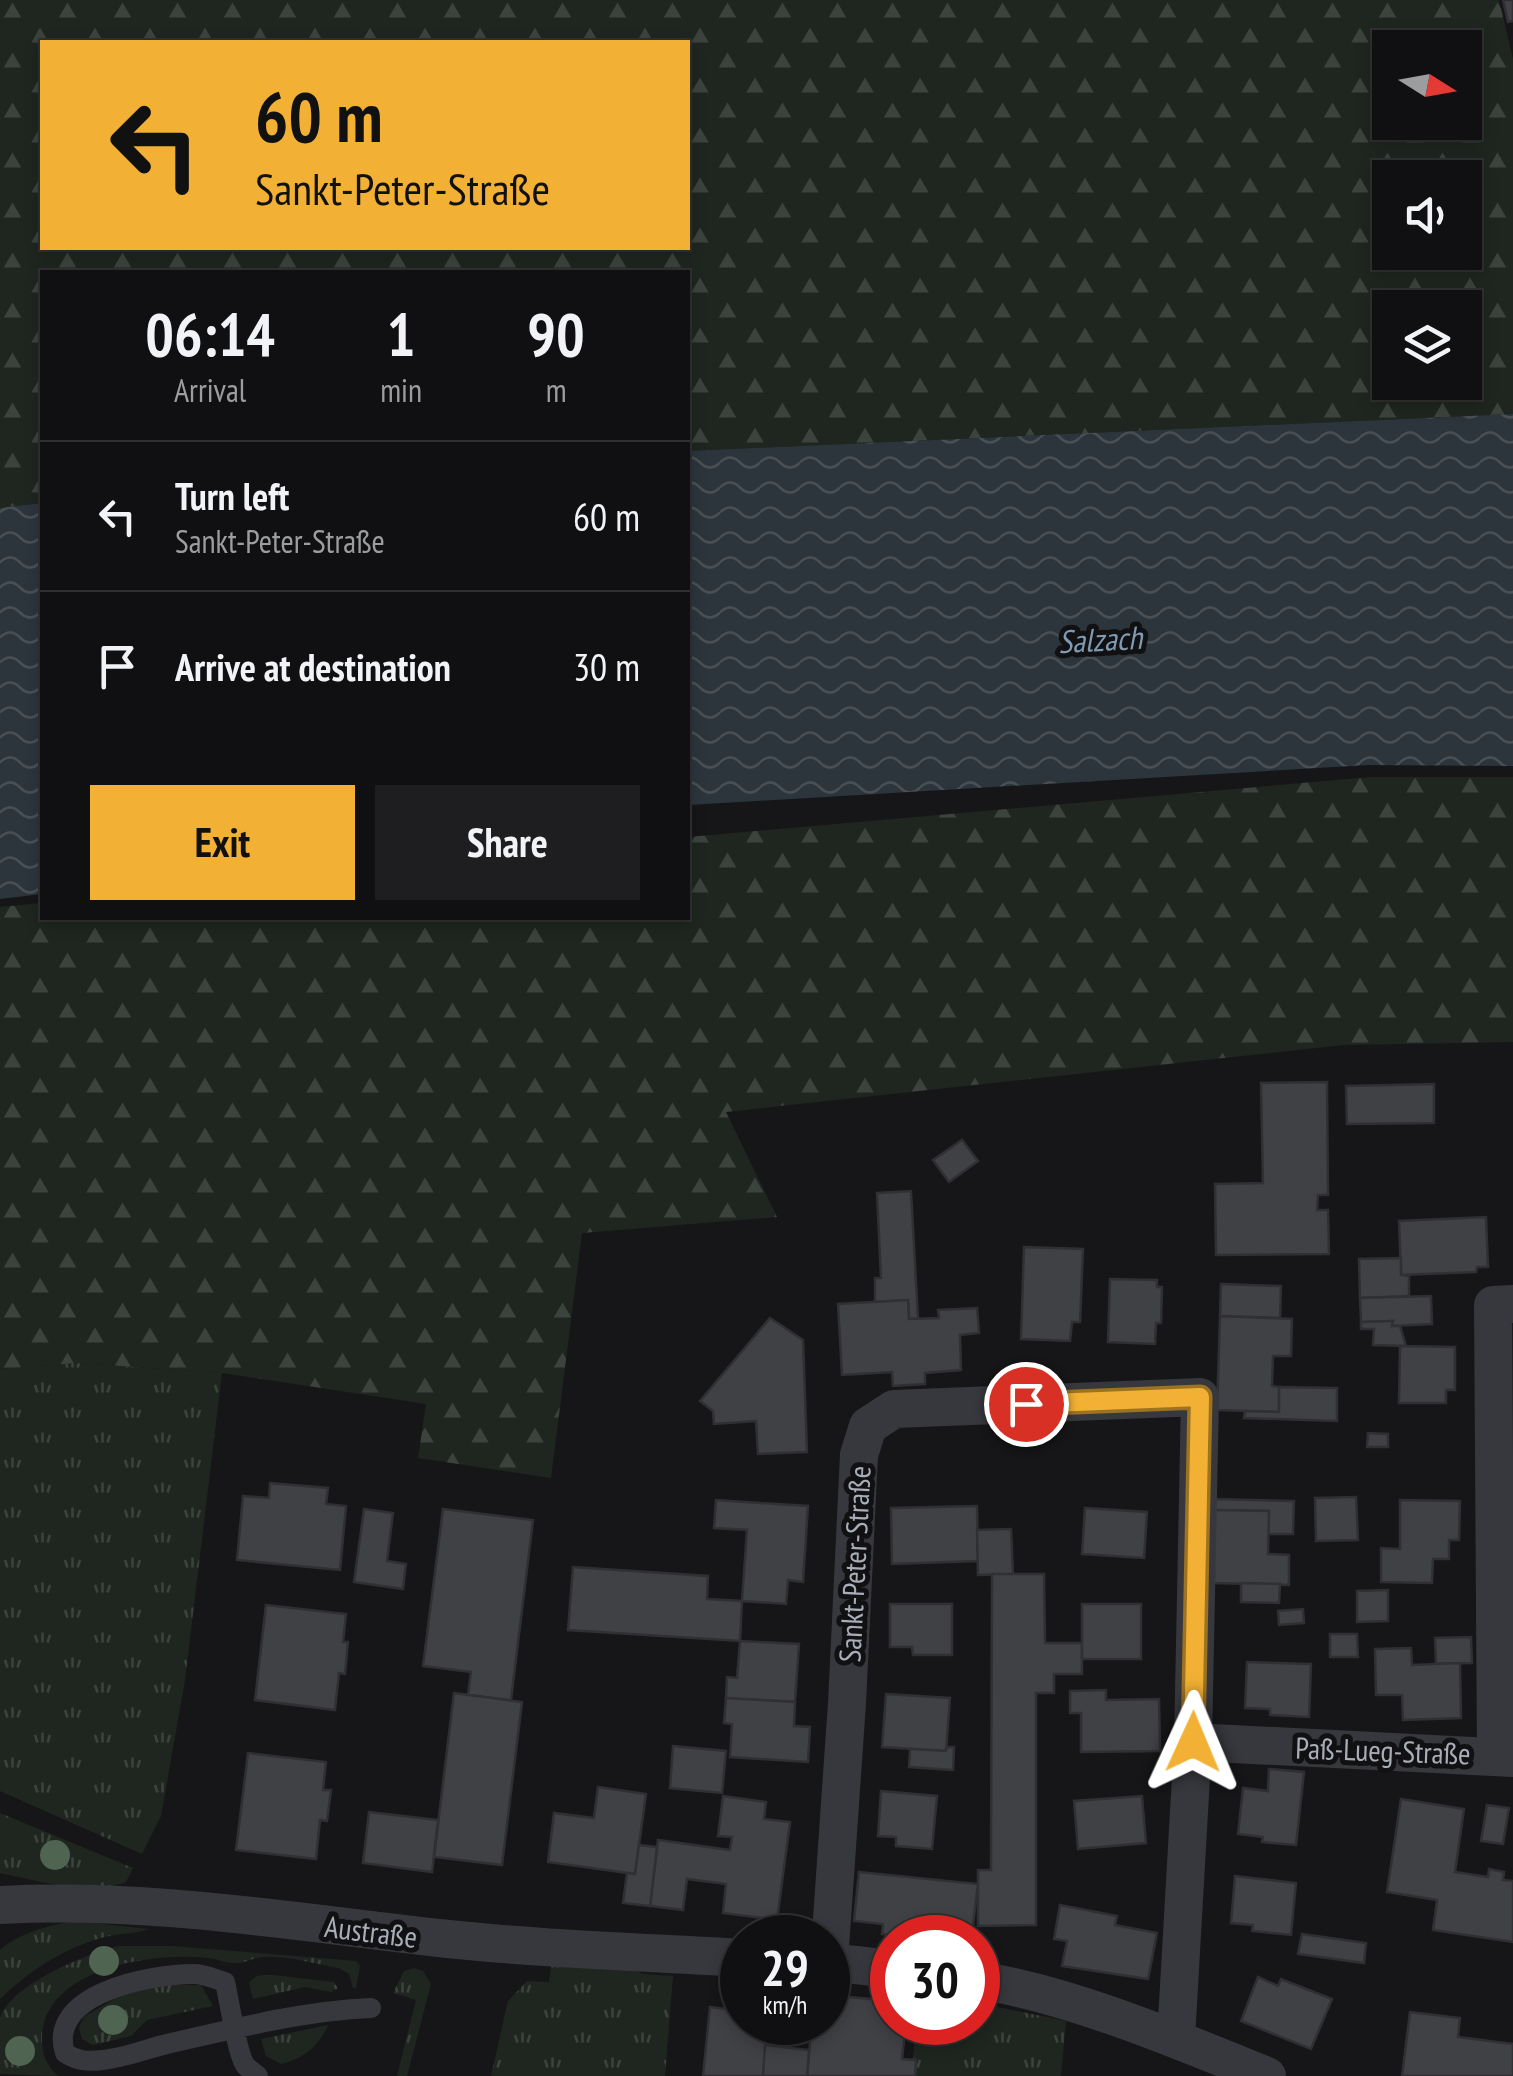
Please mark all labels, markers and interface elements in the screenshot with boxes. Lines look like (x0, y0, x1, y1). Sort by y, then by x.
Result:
north arrow (1372, 30, 1482, 140)
map controls (1372, 30, 1482, 400)
text: 60 m (255, 71, 383, 161)
icon: left (90, 80, 220, 210)
text: Sankt-Peter-Straße (255, 159, 550, 217)
button: sound (1372, 160, 1482, 270)
button: layers (1372, 290, 1482, 400)
text: 06:14 (145, 295, 275, 373)
text: 1 (387, 295, 416, 373)
text: 90 (527, 295, 585, 373)
text: Arrival (174, 369, 246, 411)
text: min (380, 369, 422, 411)
text: m (546, 369, 566, 411)
text: Turn left (175, 471, 289, 520)
icon: left (90, 489, 145, 544)
text: 60 m (573, 492, 640, 541)
text: Sankt-Peter-Straße (175, 520, 385, 562)
water label: Salzach (1057, 616, 1145, 662)
icon: arrive (90, 639, 145, 694)
text: Arrive at destination (175, 642, 451, 691)
text: 30 m (573, 642, 640, 691)
button: Exit (90, 785, 355, 900)
button: Share (375, 785, 640, 900)
pin (984, 1362, 1069, 1447)
icon: arrive (999, 1377, 1054, 1432)
street label: Sankt-Peter-Straße (829, 1465, 879, 1663)
position arrow (1141, 1690, 1245, 1794)
street label: Paß-Lueg-Straße (1295, 1727, 1471, 1773)
street label: Austraße (323, 1906, 419, 1956)
speed limit sign: 30 (870, 1915, 1000, 2045)
text: 29 (761, 1935, 809, 2000)
text: km/h (763, 1989, 807, 2021)

